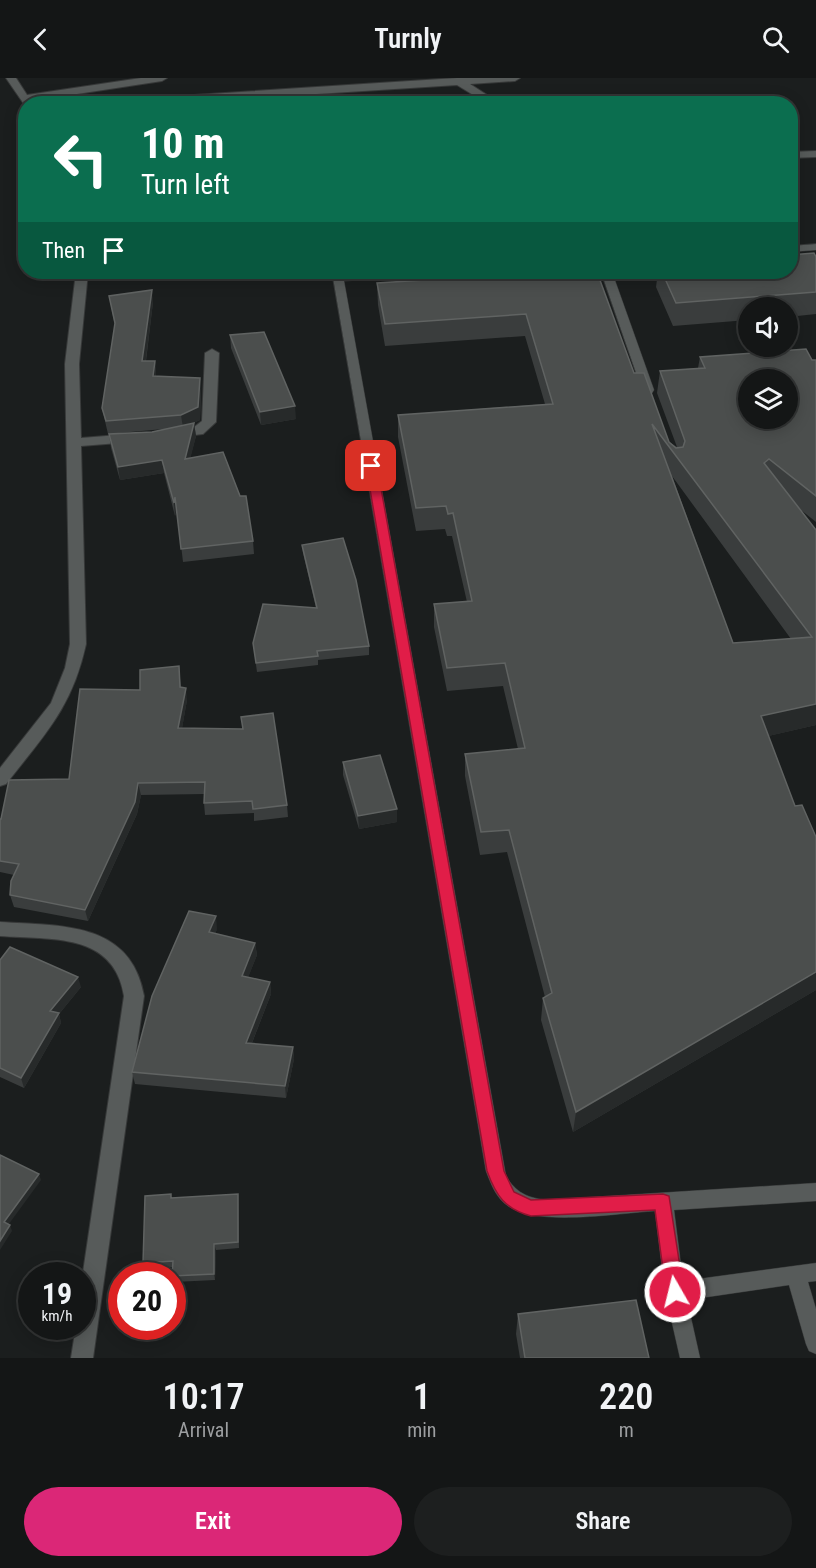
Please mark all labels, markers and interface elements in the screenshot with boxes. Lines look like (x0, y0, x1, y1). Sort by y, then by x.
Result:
icon: back (24, 23, 57, 56)
text: Turnly (374, 23, 442, 55)
icon: search (759, 23, 792, 56)
text: 10 m (141, 119, 224, 168)
icon: left (42, 120, 120, 198)
text: Turn left (141, 169, 230, 201)
icon: arrive (97, 234, 130, 267)
text: Then (42, 238, 85, 263)
map controls (738, 297, 798, 429)
button: sound (738, 297, 798, 357)
button: layers (738, 369, 798, 429)
pin (345, 440, 396, 491)
icon: arrive (354, 449, 387, 482)
position arrow (643, 1260, 707, 1324)
speed limit sign: 20 (108, 1262, 186, 1340)
text: 19 (42, 1276, 72, 1311)
text: km/h (42, 1307, 72, 1325)
text: 10:17 (163, 1376, 245, 1418)
text: 1 (413, 1376, 431, 1418)
text: 220 (599, 1376, 653, 1418)
text: Arrival (178, 1418, 229, 1442)
text: min (407, 1418, 436, 1442)
text: m (619, 1418, 634, 1442)
button: Exit (24, 1487, 402, 1556)
button: Share (414, 1487, 792, 1556)

